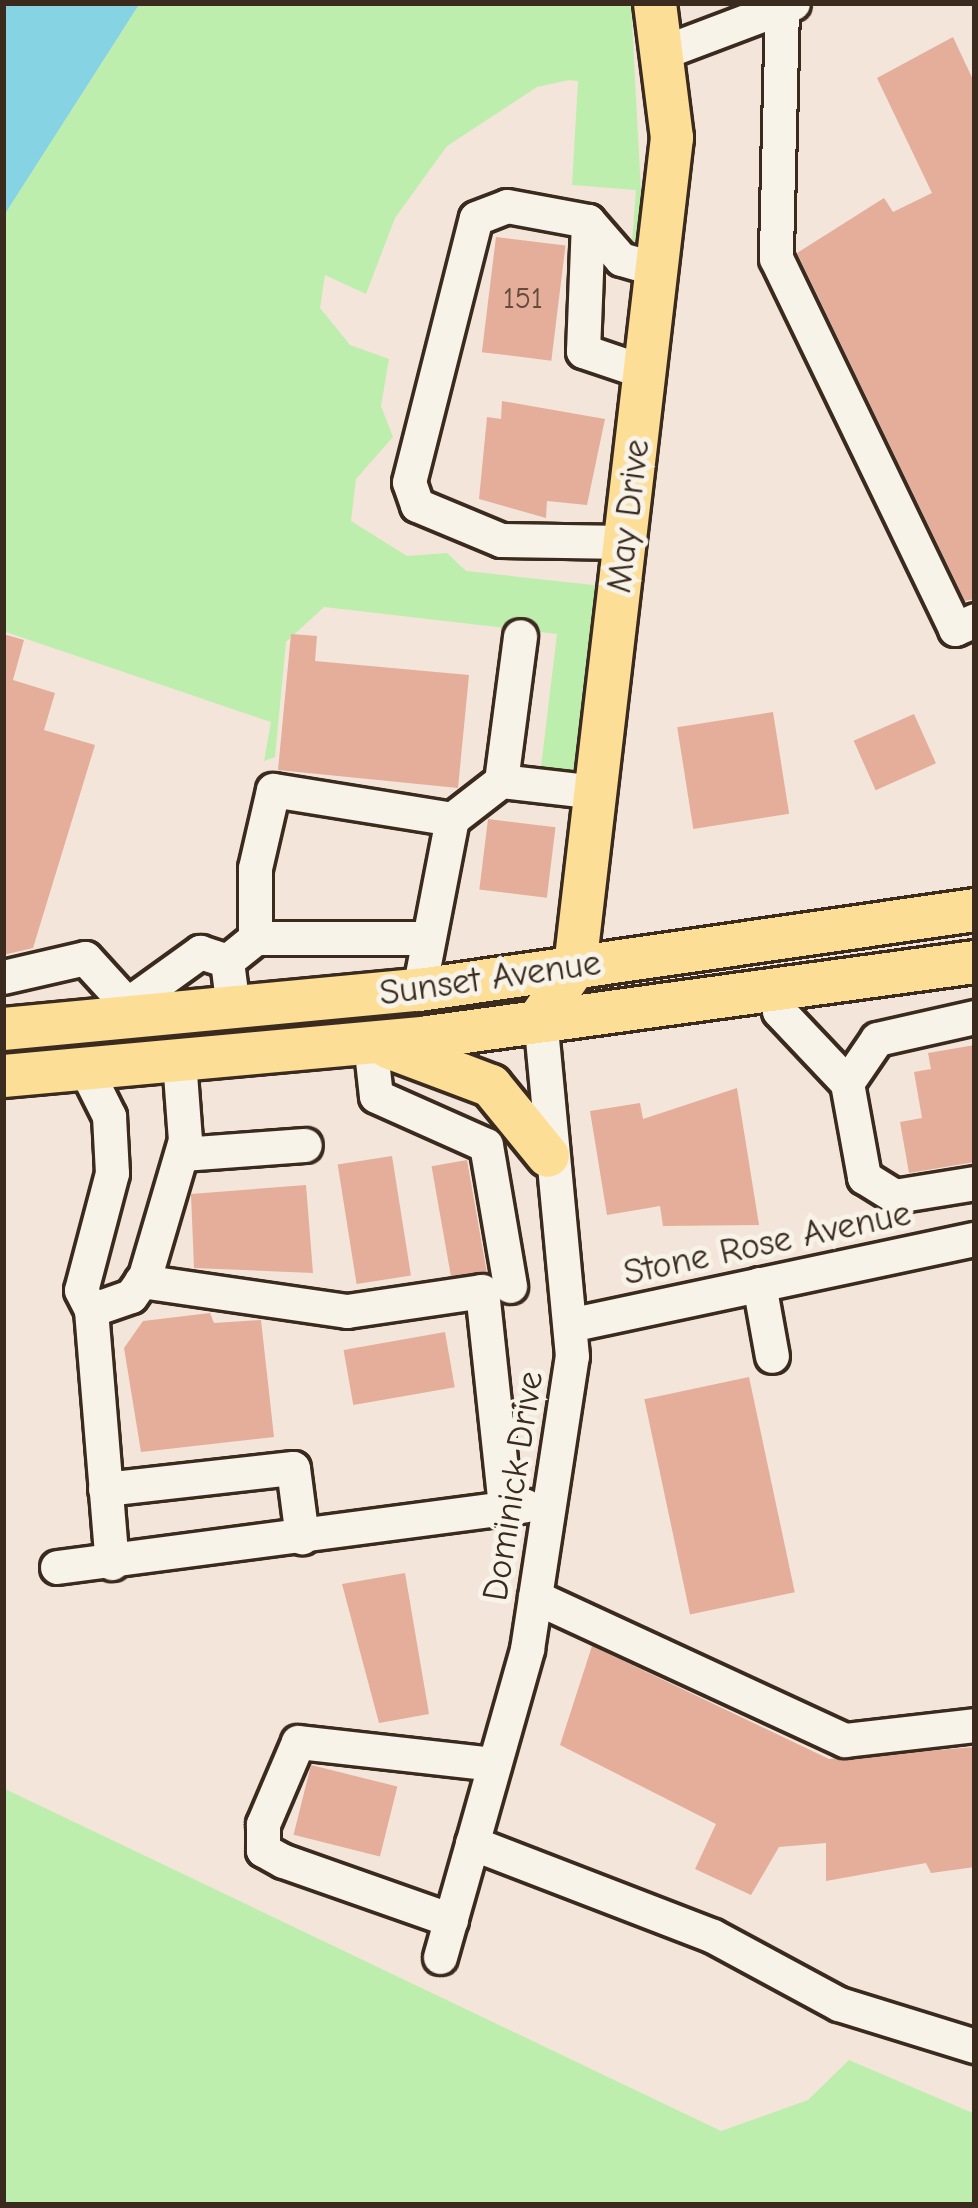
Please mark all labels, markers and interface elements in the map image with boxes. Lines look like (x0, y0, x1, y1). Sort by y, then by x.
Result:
house number: 151 (503, 281, 543, 317)
street label: May Drive (597, 437, 659, 595)
street label: Sunset Avenue (377, 941, 603, 1015)
street label: Stone Rose Avenue (619, 1191, 915, 1295)
street label: Dominick Drive (474, 1368, 552, 1604)

